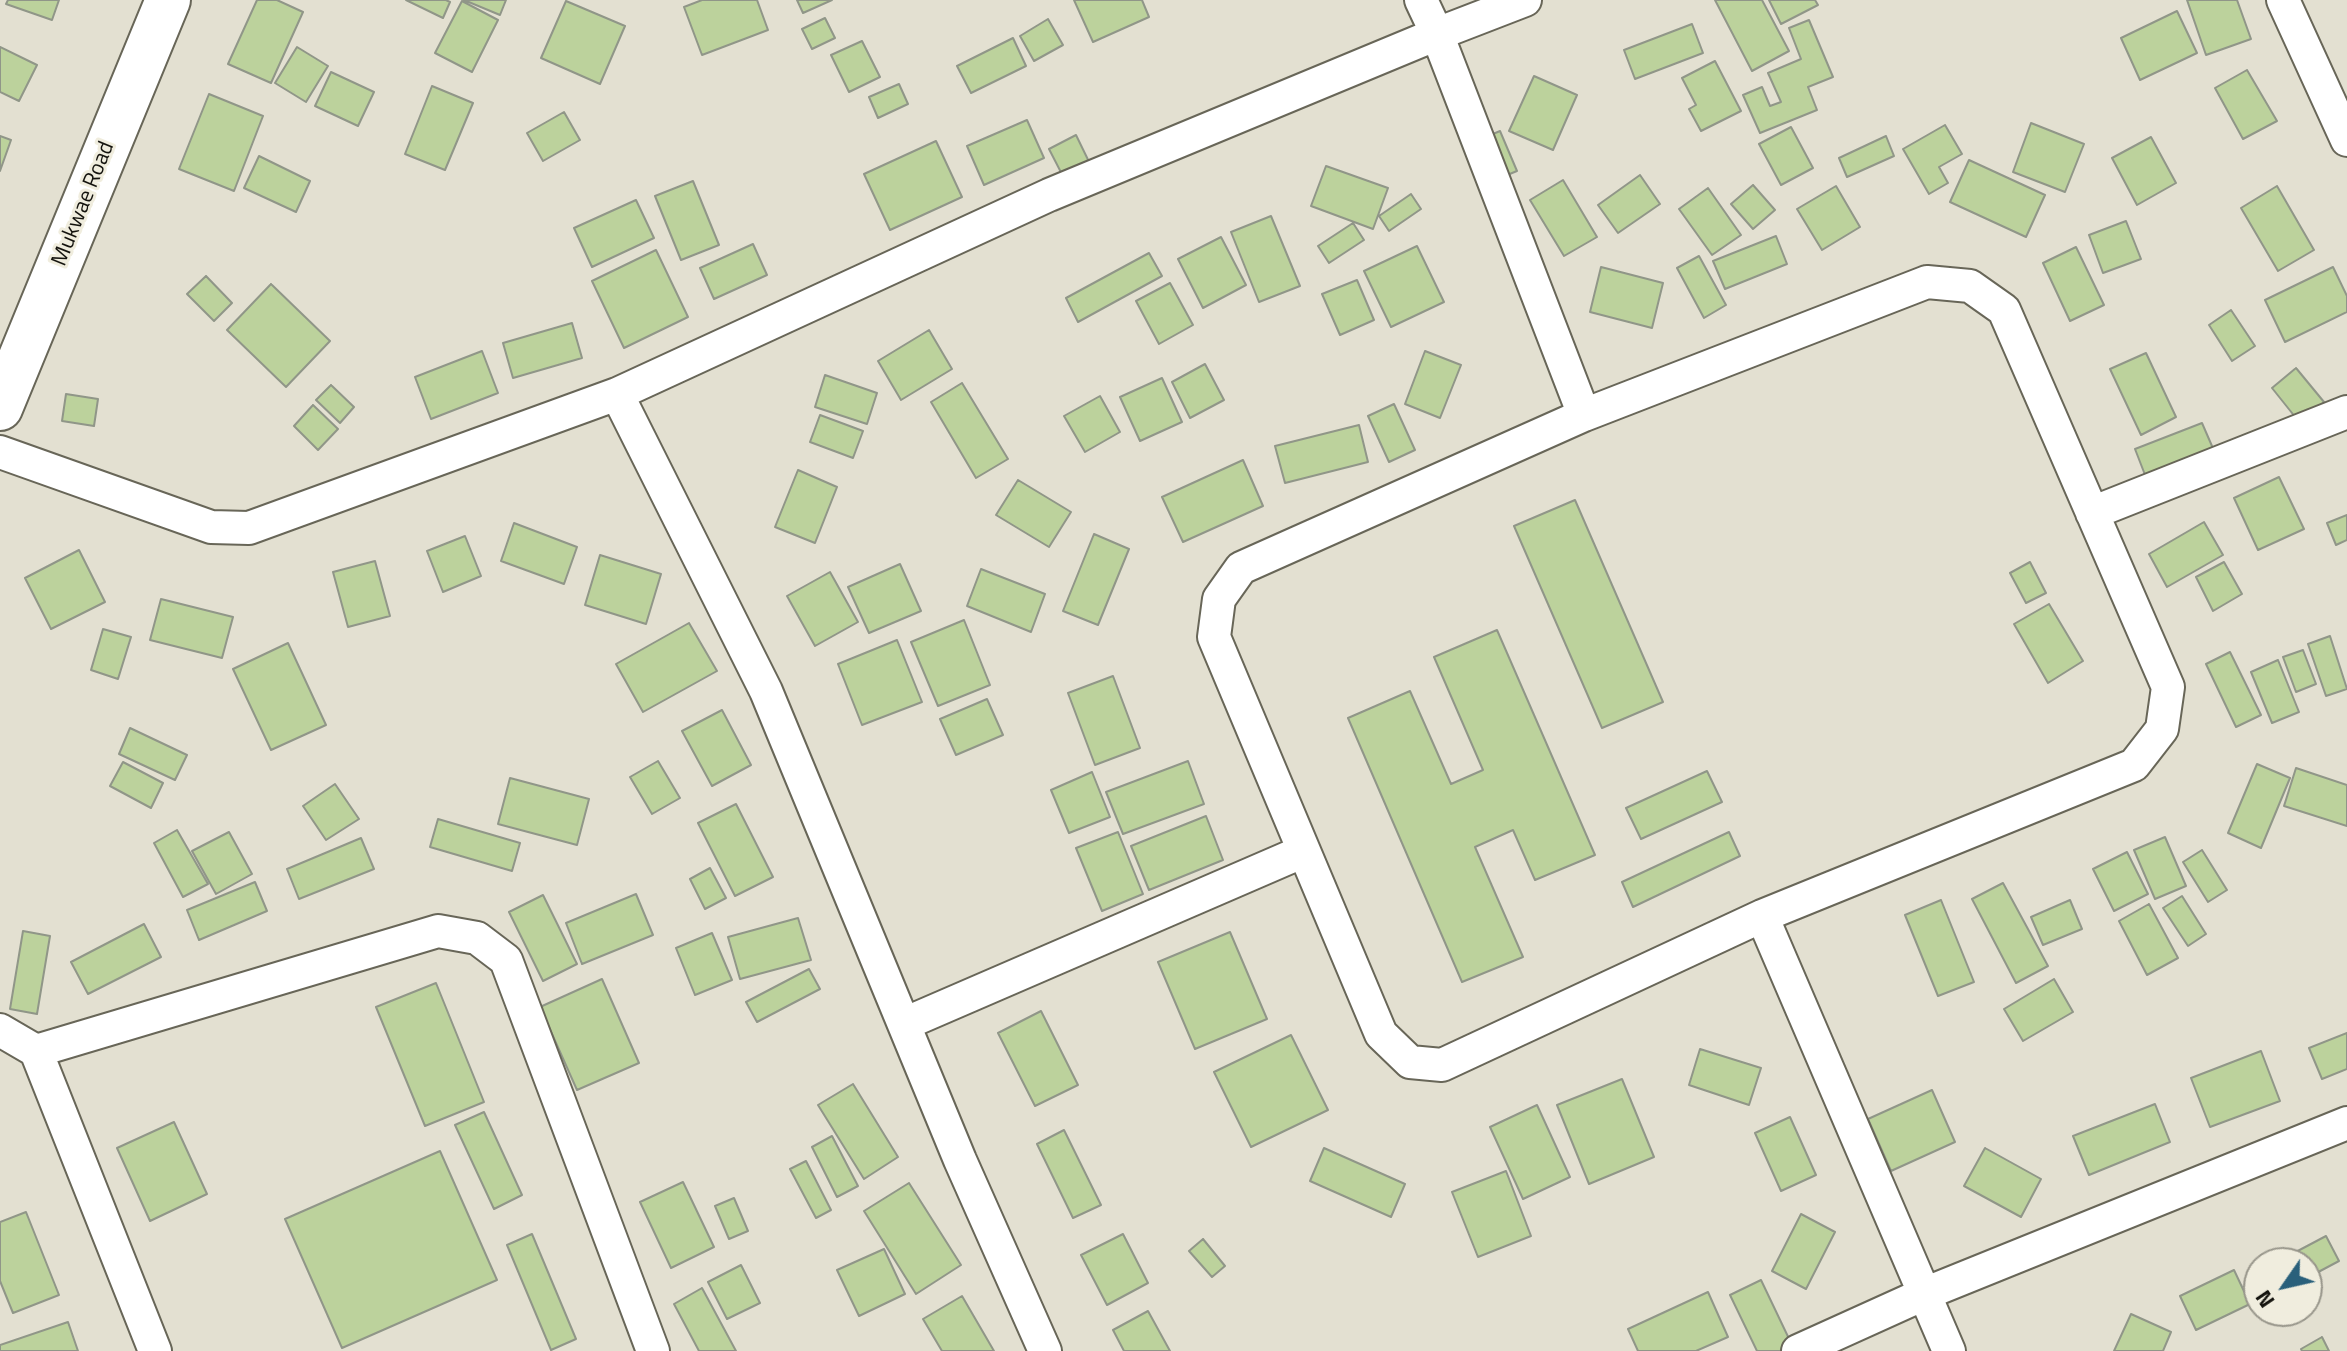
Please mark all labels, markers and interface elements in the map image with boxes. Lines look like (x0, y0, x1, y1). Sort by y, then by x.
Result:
street label: Mukwae Road (47, 138, 121, 270)
north arrow (2243, 1247, 2323, 1327)
text: N (2246, 1283, 2283, 1315)

